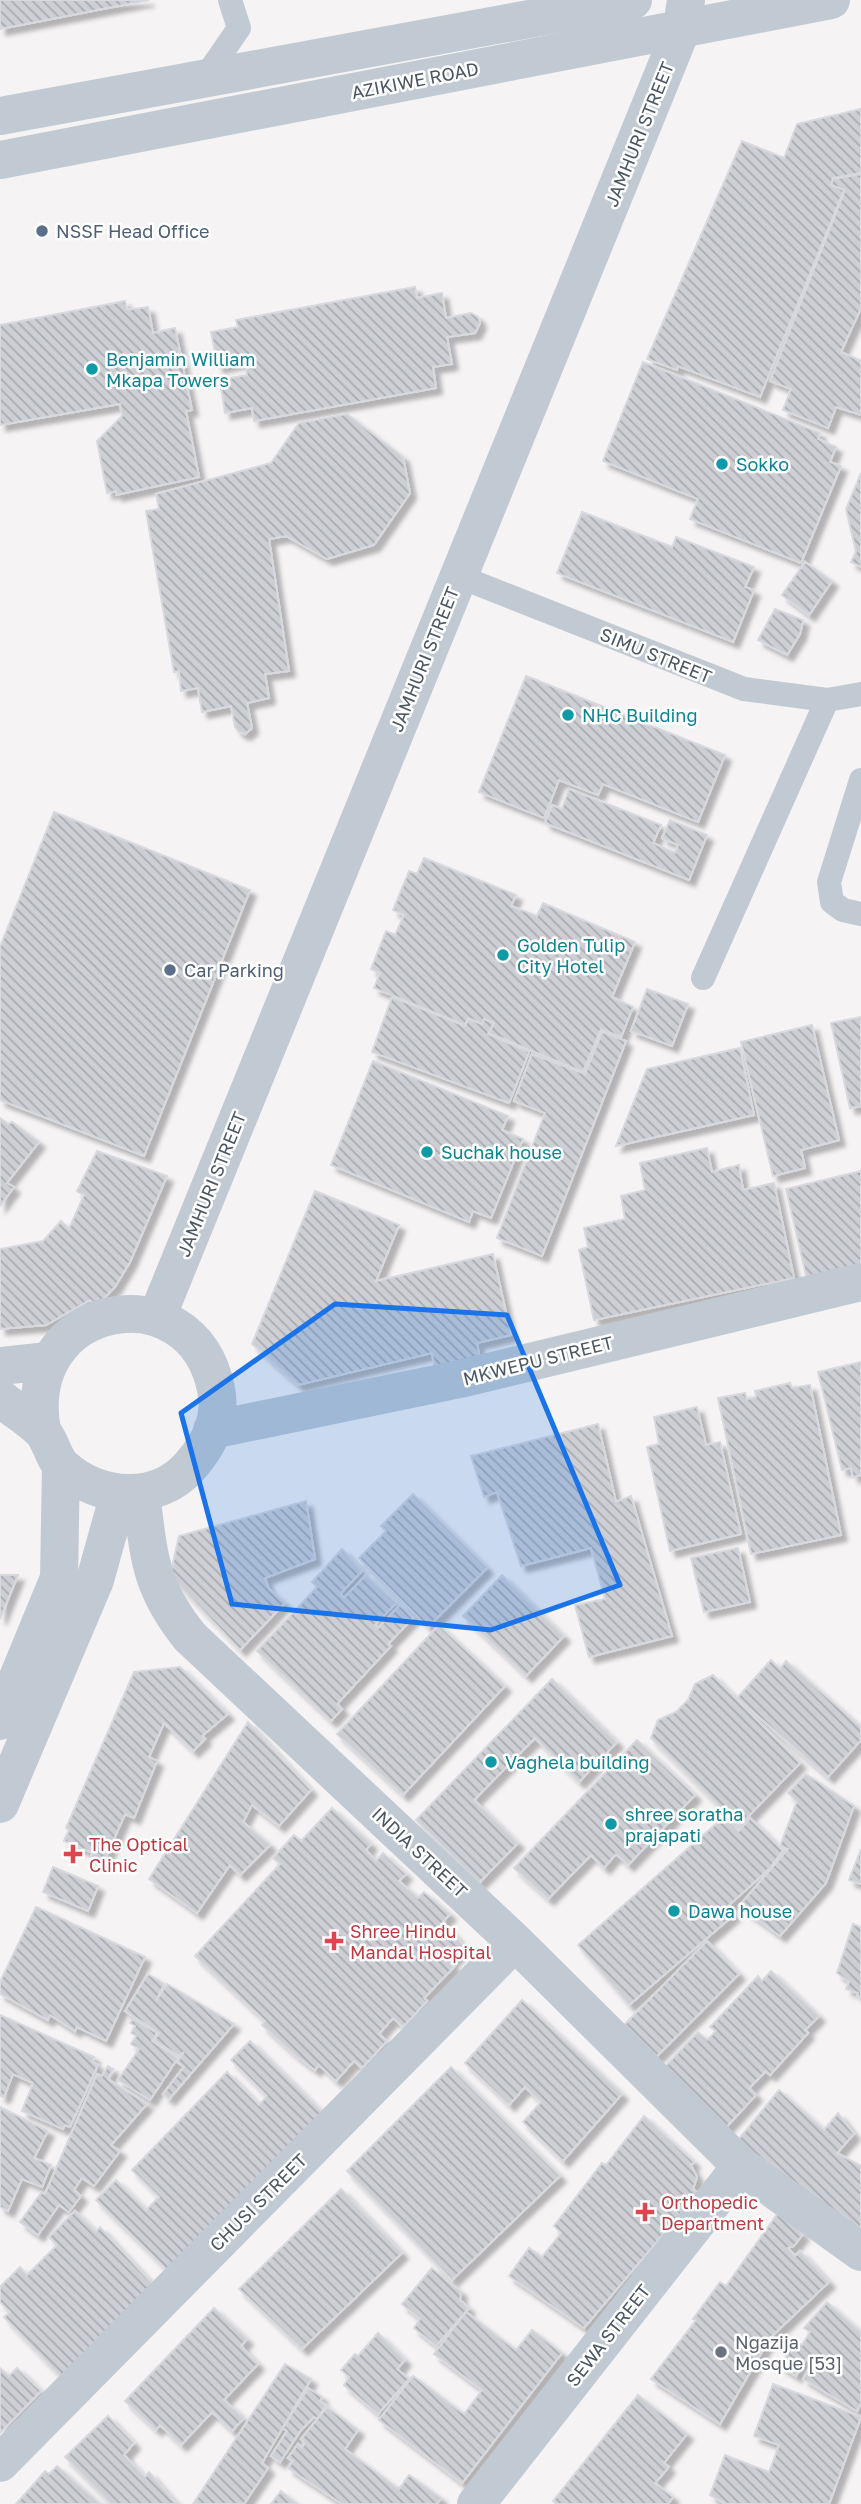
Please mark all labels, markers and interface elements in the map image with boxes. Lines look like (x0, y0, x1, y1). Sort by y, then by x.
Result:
street label: AZIKIWE ROAD (349, 57, 481, 103)
street label: JAMHURI STREET (600, 58, 678, 210)
place label: NSSF Head Office (56, 220, 210, 242)
marker: NSSF Head Office (34, 223, 50, 239)
place label: Benjamin William Mkapa Towers (106, 348, 255, 391)
marker: Benjamin William Mkapa Towers (84, 361, 100, 377)
place label: Sokko (736, 453, 789, 475)
marker: Sokko (714, 456, 730, 472)
street label: JAMHURI STREET (385, 583, 463, 735)
street label: SIMU STREET (597, 623, 715, 687)
place label: NHC Building (582, 704, 698, 726)
marker: NHC Building (560, 707, 576, 723)
place label: Golden Tulip City Hotel (517, 934, 625, 977)
marker: Golden Tulip City Hotel (495, 947, 511, 963)
place label: Car Parking (184, 959, 284, 981)
marker: Car Parking (162, 962, 178, 978)
street label: JAMHURI STREET (172, 1108, 250, 1260)
place label: Suchak house (441, 1141, 562, 1163)
marker: Suchak house (419, 1144, 435, 1160)
street label: MKWEPU STREET (461, 1331, 615, 1389)
place label: Vaghela building (505, 1751, 650, 1773)
marker: Vaghela building (483, 1754, 499, 1770)
street label: INDIA STREET (368, 1802, 472, 1902)
place label: shree soratha prajapati (625, 1803, 743, 1846)
marker: shree soratha prajapati (603, 1816, 619, 1832)
place label: The Optical Clinic (89, 1833, 189, 1876)
marker: The Optical Clinic (63, 1844, 83, 1864)
place label: Dawa house (688, 1900, 792, 1922)
marker: Dawa house (666, 1903, 682, 1919)
place label: Shree Hindu Mandal Hospital (350, 1920, 492, 1963)
marker: Shree Hindu Mandal Hospital (324, 1931, 344, 1951)
street label: CHUSI STREET (205, 2149, 311, 2255)
place label: Orthopedic Department (661, 2191, 764, 2234)
marker: Orthopedic Department (635, 2202, 655, 2222)
street label: SEWA STREET (561, 2280, 655, 2390)
place label: Ngazija Mosque [53] (735, 2331, 842, 2374)
marker: Ngazija Mosque [53] (713, 2344, 729, 2360)

